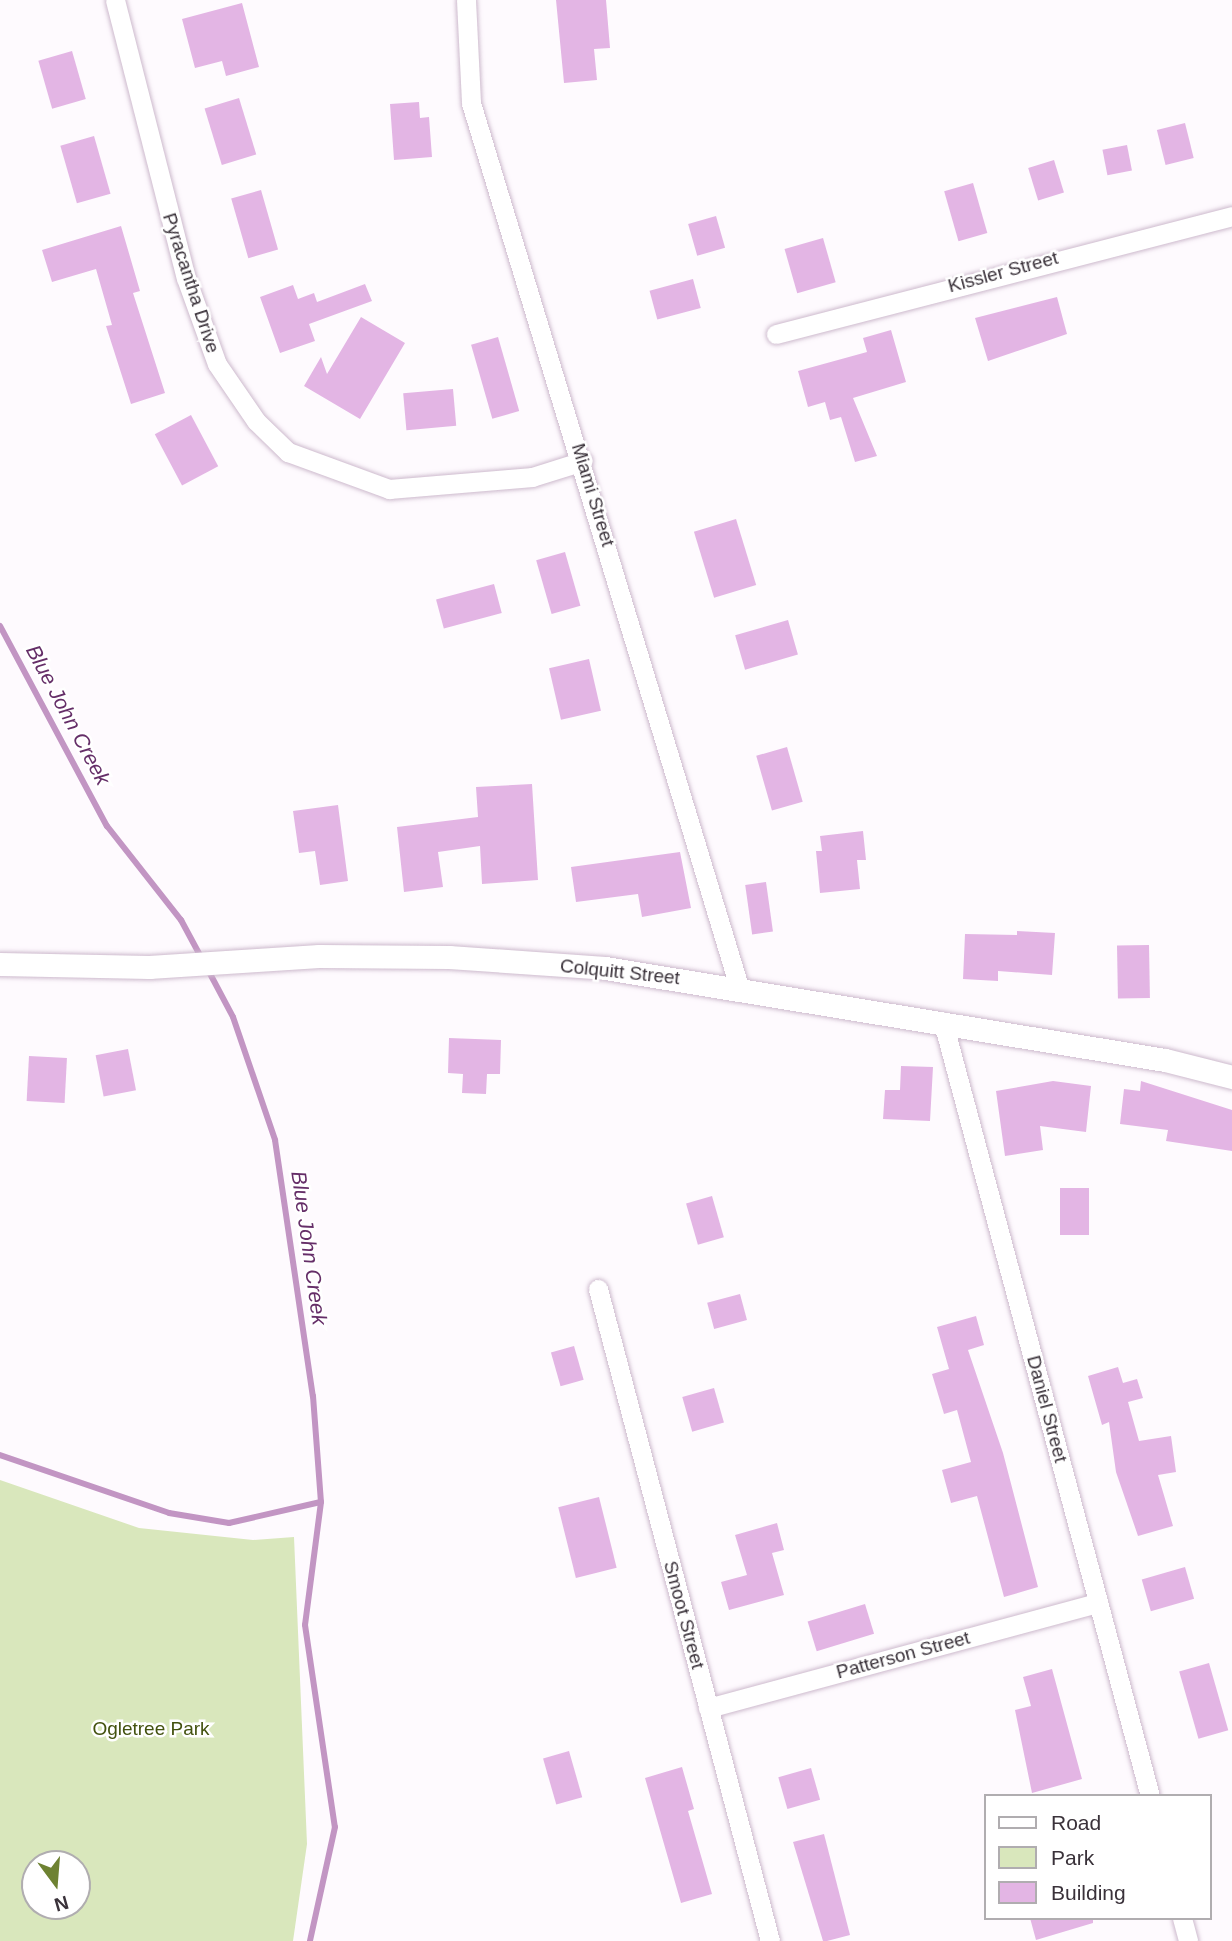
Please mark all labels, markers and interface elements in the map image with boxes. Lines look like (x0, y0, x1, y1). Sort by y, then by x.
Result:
street label: Pyracantha Drive (158, 210, 224, 356)
street label: Kissler Street (945, 246, 1061, 298)
street label: Miami Street (567, 441, 619, 549)
water label: Blue John Creek (20, 641, 116, 789)
street label: Colquitt Street (559, 954, 681, 990)
water label: Blue John Creek (286, 1169, 332, 1327)
street label: Daniel Street (1022, 1353, 1072, 1465)
street label: Smoot Street (659, 1558, 709, 1672)
street label: Patterson Street (834, 1626, 972, 1684)
park label: Ogletree Park (92, 1718, 210, 1740)
legend (984, 1794, 1211, 1920)
text: Road (1051, 1811, 1101, 1834)
text: Park (1051, 1846, 1094, 1869)
north arrow (21, 1850, 91, 1920)
text: Building (1051, 1881, 1126, 1904)
text: N (52, 1892, 71, 1916)

